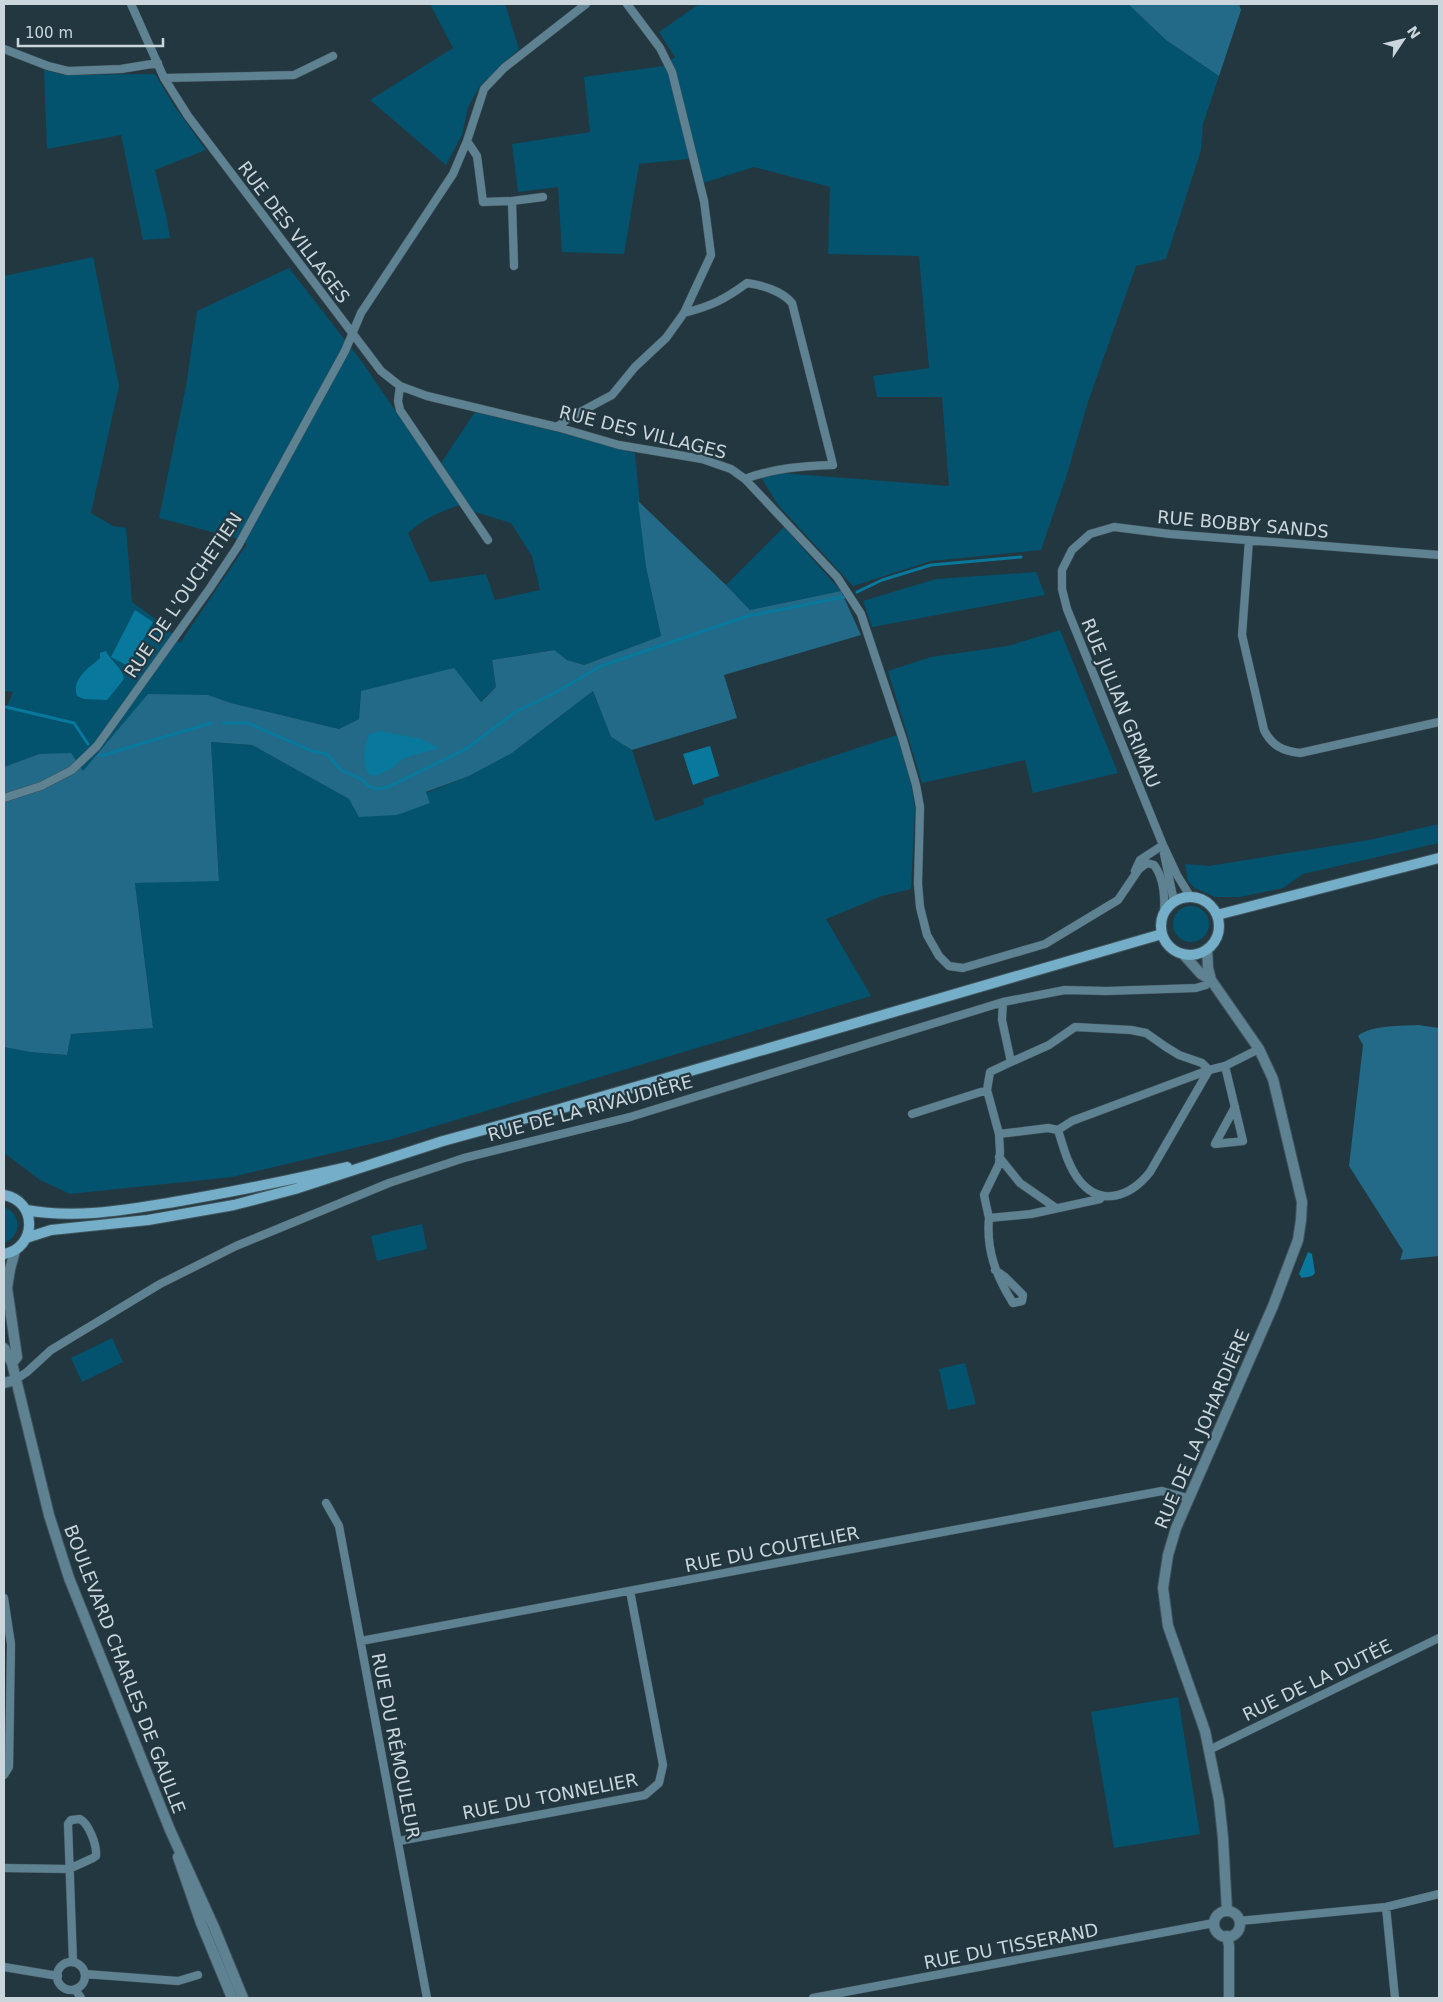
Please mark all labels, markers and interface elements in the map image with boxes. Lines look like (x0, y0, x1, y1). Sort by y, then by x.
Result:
scale bar (18, 15, 162, 47)
north arrow (1378, 15, 1428, 65)
text: N (1404, 23, 1424, 42)
text: 100 m (25, 24, 73, 42)
street label: RUE DES VILLAGES (234, 157, 354, 307)
street label: RUE DES VILLAGES (557, 401, 729, 463)
street label: RUE BOBBY SANDS (1156, 506, 1330, 542)
street label: RUE DE L'OUCHETIEN (120, 508, 246, 682)
street label: RUE JULIAN GRIMAU (1077, 615, 1165, 791)
street label: RUE DE LA RIVAUDIÈRE (485, 1071, 695, 1145)
street label: RUE DE LA JOHARDIÈRE (1150, 1326, 1254, 1532)
street label: BOULEVARD CHARLES DE GAULLE (60, 1522, 190, 1816)
street label: RUE DU COUTELIER (683, 1522, 861, 1576)
street label: RUE DE LA DUTÉE (1239, 1635, 1395, 1725)
street label: RUE DU RÉMOULEUR (368, 1651, 424, 1841)
street label: RUE DU TONNELIER (461, 1769, 639, 1823)
street label: RUE DU TISSERAND (922, 1919, 1100, 1973)

